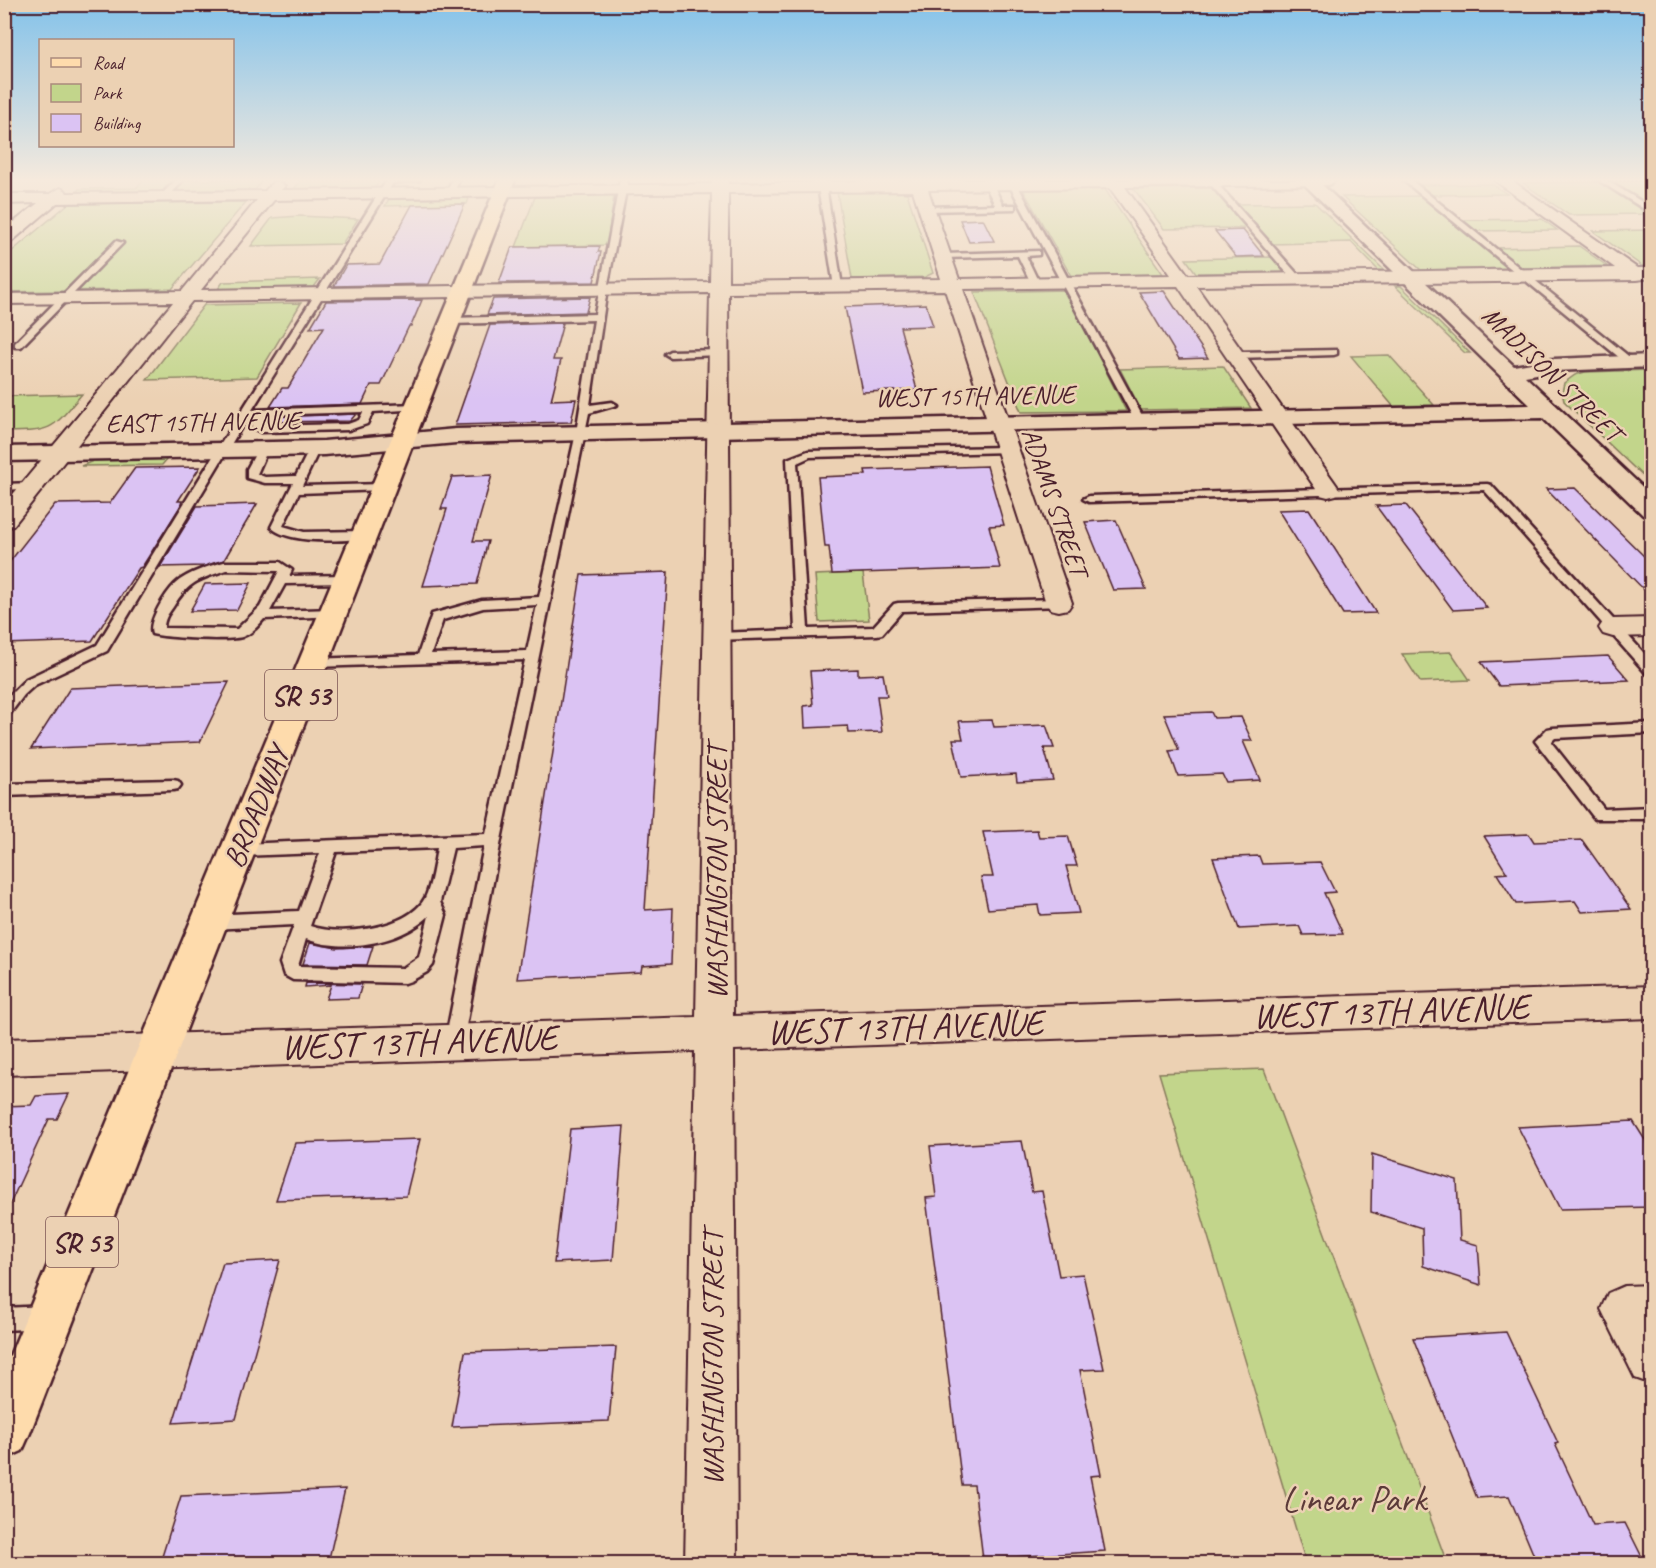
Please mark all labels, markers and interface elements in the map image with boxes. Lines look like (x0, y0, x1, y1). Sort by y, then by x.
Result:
legend (39, 39, 234, 147)
text: Road (93, 52, 126, 74)
text: Park (93, 82, 123, 104)
text: Building (93, 112, 142, 134)
street label: MADISON STREET (1475, 299, 1633, 453)
street label: WEST 15TH AVENUE (875, 378, 1078, 414)
street label: EAST 15TH AVENUE (106, 404, 304, 440)
street label: ADAMS STREET (1014, 424, 1097, 585)
road number: SR 53 (265, 670, 337, 720)
street label: BROADWAY (215, 736, 299, 873)
street label: WASHINGTON STREET (697, 737, 735, 999)
street label: WEST 13TH AVENUE (1252, 983, 1534, 1039)
street label: WEST 13TH AVENUE (766, 999, 1048, 1055)
street label: WEST 13TH AVENUE (280, 1014, 562, 1070)
road number: SR 53 (46, 1217, 118, 1267)
street label: WASHINGTON STREET (693, 1223, 731, 1485)
park label: Linear Park (1282, 1476, 1429, 1522)

